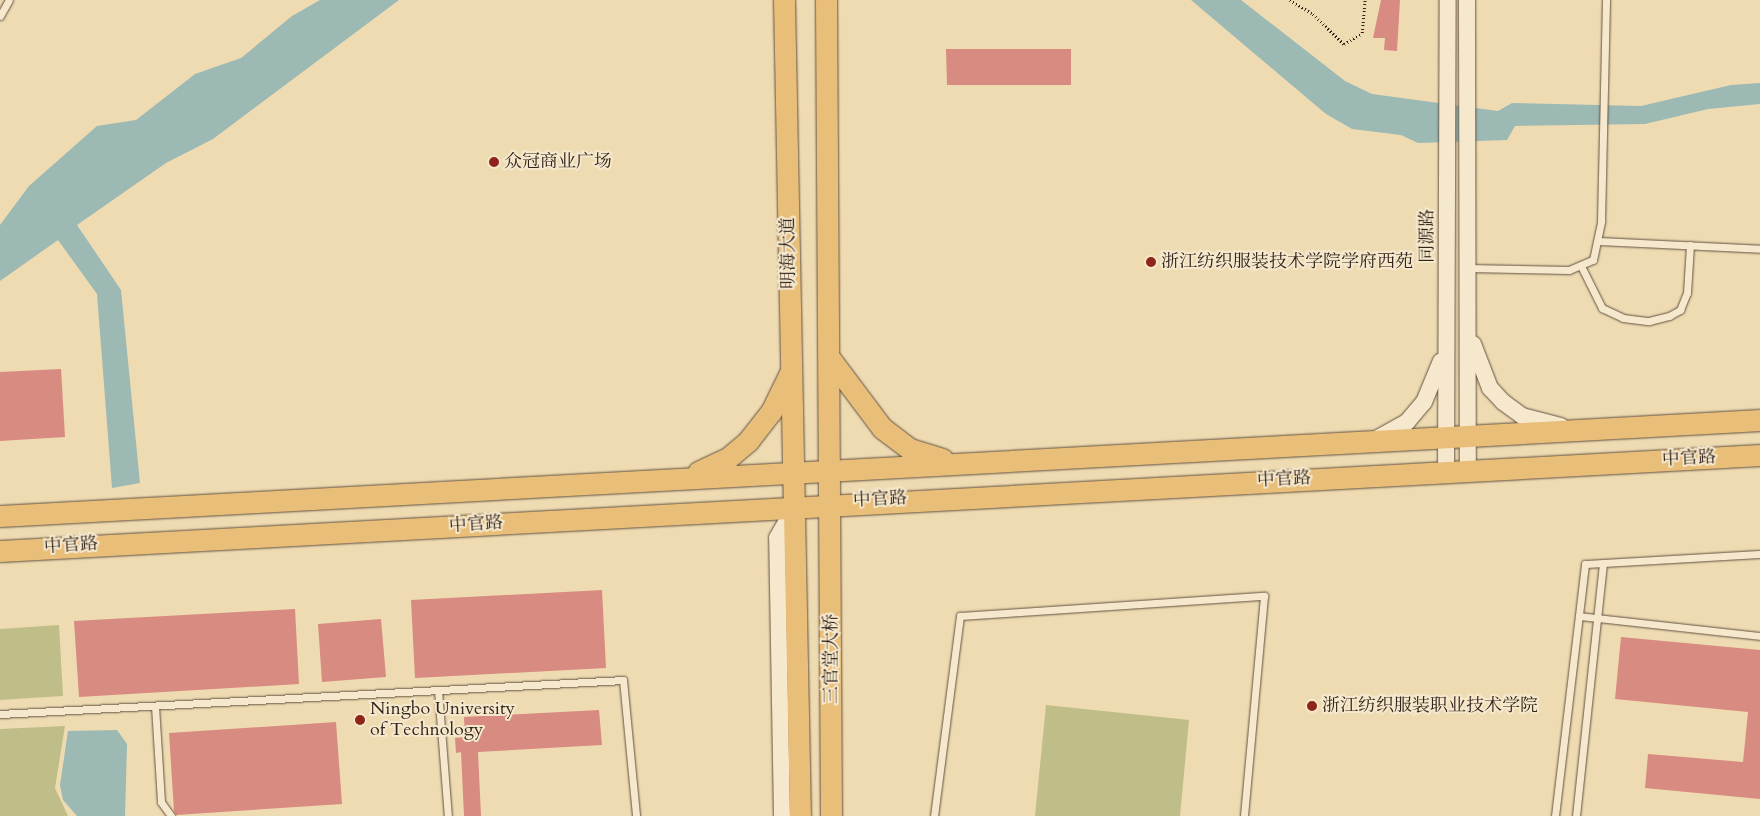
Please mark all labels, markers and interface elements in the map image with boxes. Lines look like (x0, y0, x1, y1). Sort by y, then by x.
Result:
place label: 众冠商业广场 (504, 151, 612, 173)
marker: 众冠商业广场 (488, 156, 500, 168)
street label: 同源路 (1417, 209, 1439, 263)
street label: 明海大道 (778, 217, 800, 289)
place label: 浙江纺织服装技术学院学府西苑 (1161, 251, 1413, 273)
marker: 浙江纺织服装技术学院学府西苑 (1145, 256, 1157, 268)
street label: 中官路 (1661, 447, 1717, 471)
street label: 中官路 (1256, 468, 1312, 492)
street label: 中官路 (852, 488, 908, 512)
street label: 中官路 (448, 512, 504, 538)
street label: 中官路 (43, 533, 99, 559)
street label: 三官堂大桥 (821, 614, 843, 704)
place label: 浙江纺织服装职业技术学院 (1322, 695, 1538, 717)
place label: Ningbo University of Technology (370, 699, 515, 742)
marker: 浙江纺织服装职业技术学院 (1306, 700, 1318, 712)
marker: Ningbo University of Technology (354, 714, 366, 726)

